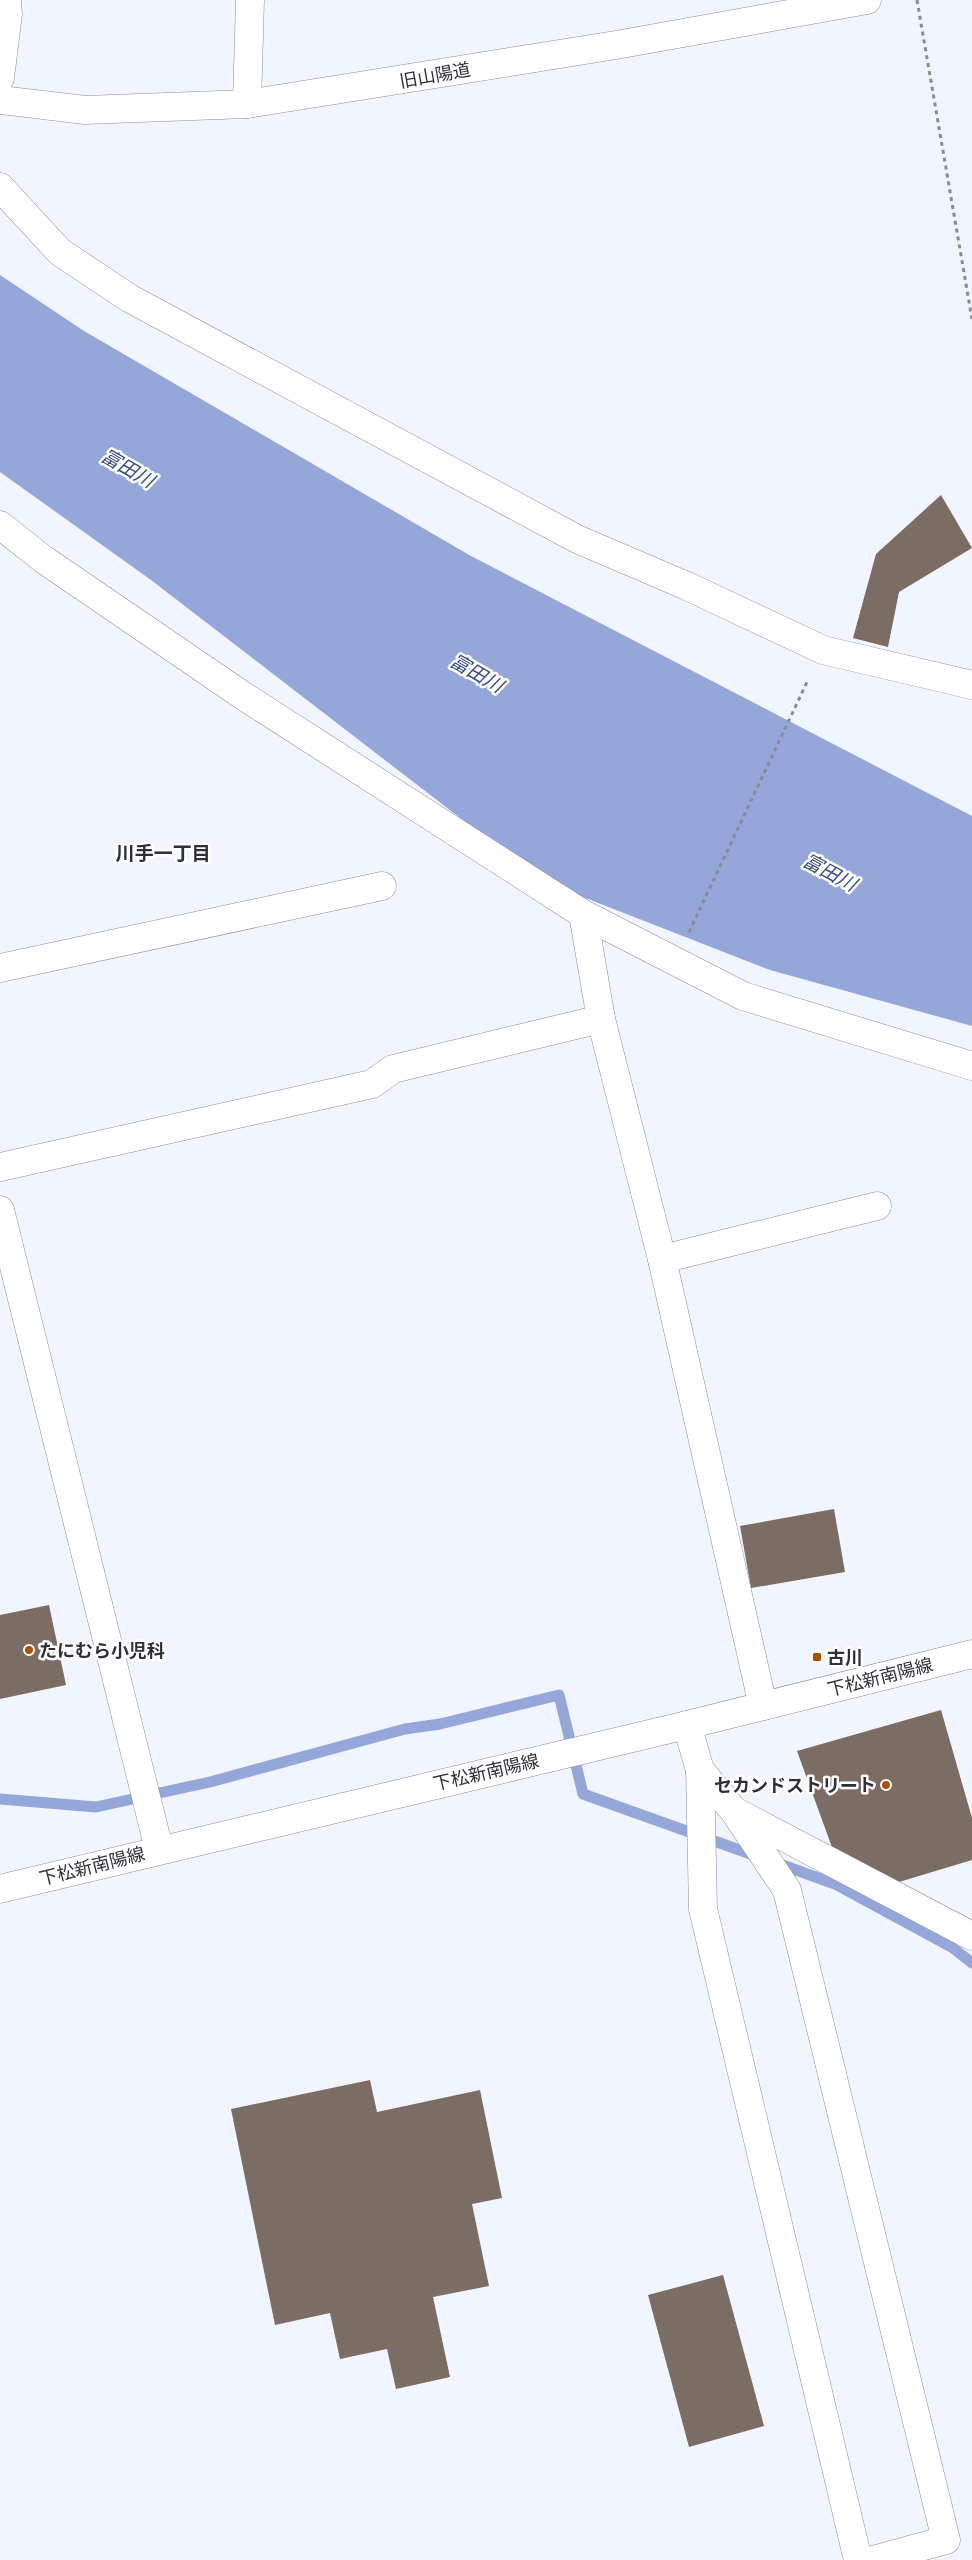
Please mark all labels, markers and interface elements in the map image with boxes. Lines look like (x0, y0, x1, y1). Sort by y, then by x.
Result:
street label: 旧山陽道 (398, 57, 472, 93)
water label: 富田川 (97, 443, 160, 494)
water label: 富田川 (446, 648, 509, 699)
district label: 川手一丁目 (115, 841, 211, 865)
water label: 富田川 (799, 848, 863, 897)
place label: たにむら小児科 (39, 1639, 165, 1662)
marker: たにむら小児科 (23, 1644, 35, 1656)
place label: 古川 (827, 1646, 863, 1669)
marker: 古川 (811, 1651, 823, 1663)
street label: 下松新南陽線 (825, 1653, 935, 1701)
street label: 下松新南陽線 (431, 1749, 541, 1795)
place label: セカンドストリート (714, 1774, 876, 1797)
marker: セカンドストリート (880, 1779, 892, 1791)
street label: 下松新南陽線 (37, 1842, 147, 1890)

